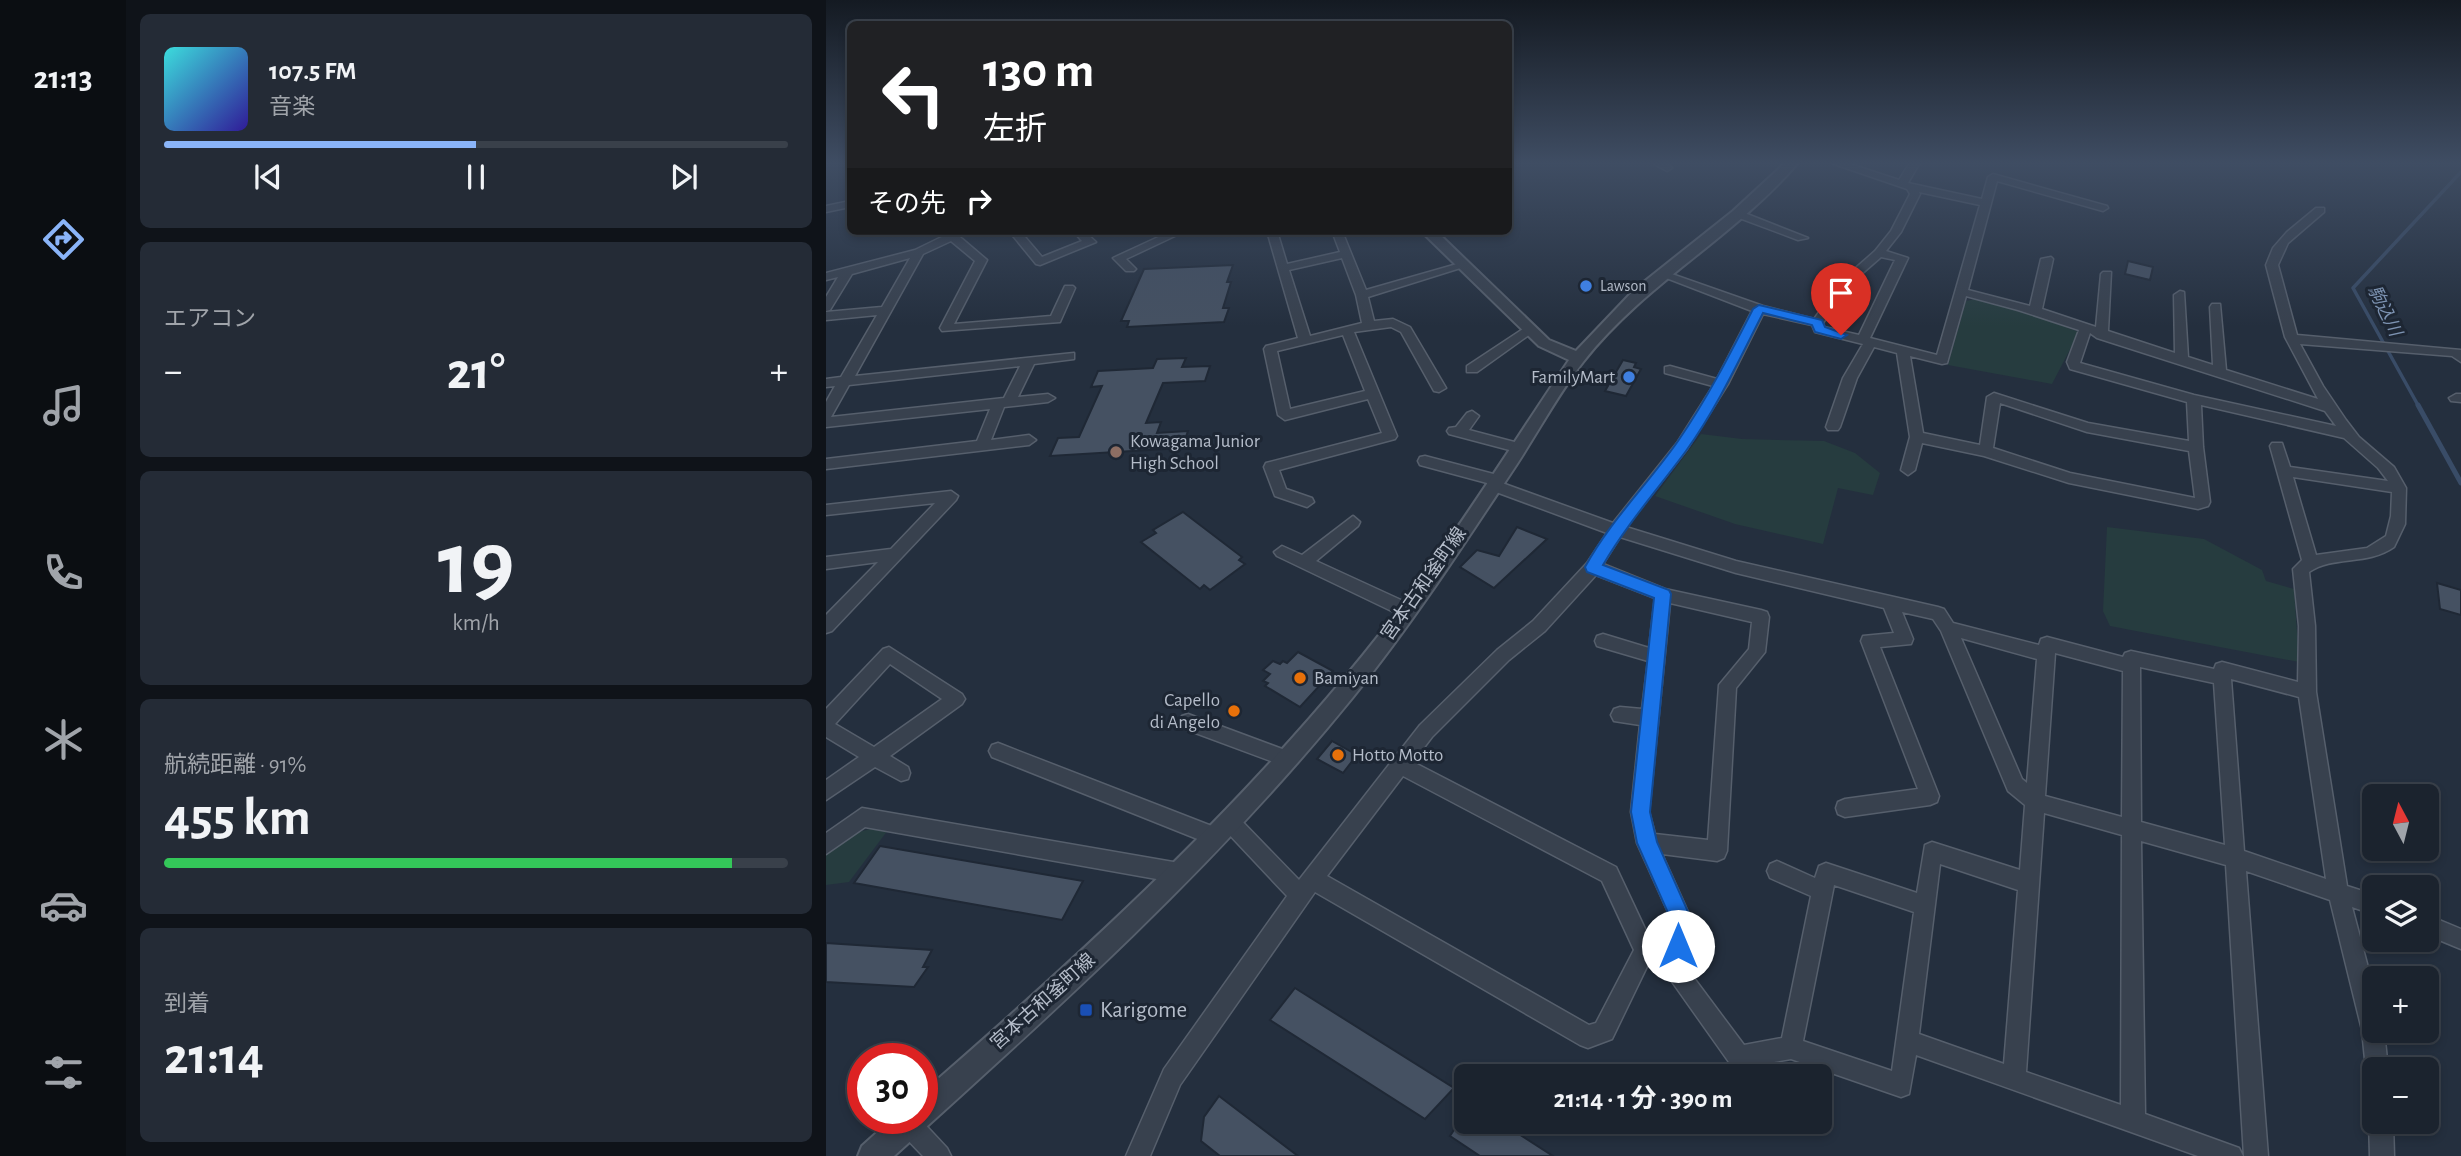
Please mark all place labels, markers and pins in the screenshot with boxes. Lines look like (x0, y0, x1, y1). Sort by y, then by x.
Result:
pin (1811, 263, 1871, 335)
marker: Lawson (1578, 278, 1594, 294)
place label: Lawson (1600, 278, 1647, 294)
place label: FamilyMart (1531, 368, 1615, 387)
marker: FamilyMart (1621, 369, 1637, 385)
place label: Kowagama Junior High School (1130, 432, 1260, 473)
marker: Kowagama Junior High School (1108, 444, 1124, 460)
place label: Bamiyan (1314, 669, 1379, 688)
marker: Bamiyan (1292, 670, 1308, 686)
place label: Capello di Angelo (1150, 691, 1220, 732)
marker: Capello di Angelo (1226, 703, 1242, 719)
place label: Hotto Motto (1352, 746, 1443, 765)
marker: Hotto Motto (1330, 747, 1346, 763)
place label: Karigome (1100, 999, 1187, 1022)
marker: Karigome (1078, 1002, 1094, 1018)

